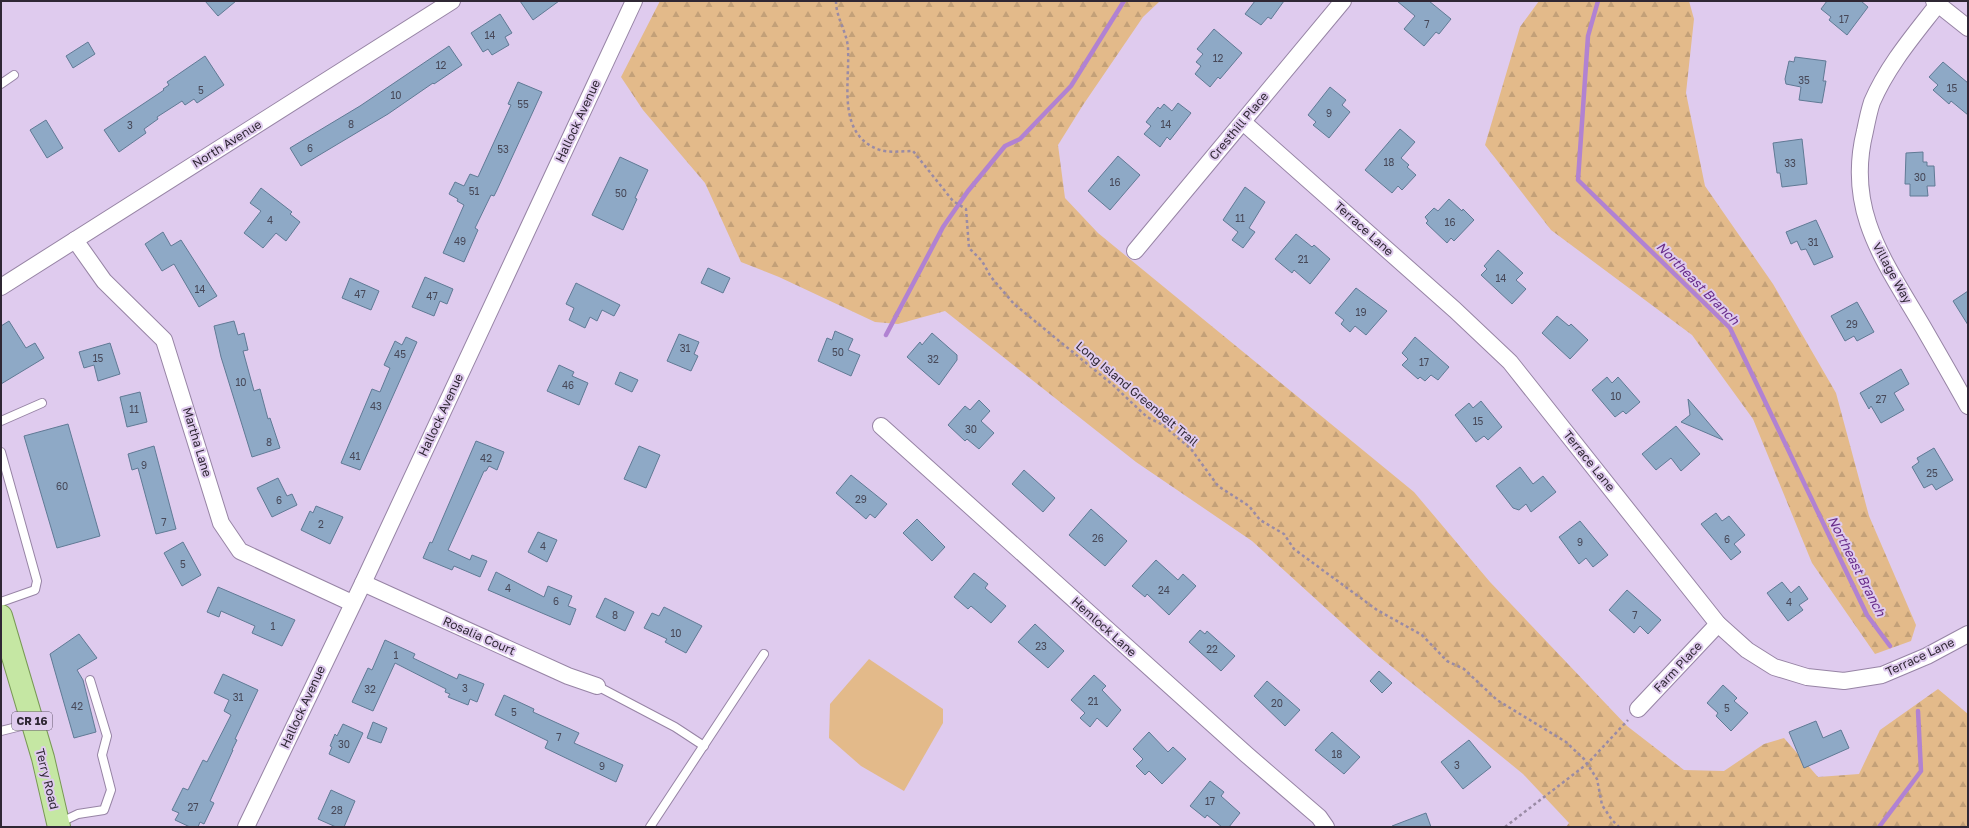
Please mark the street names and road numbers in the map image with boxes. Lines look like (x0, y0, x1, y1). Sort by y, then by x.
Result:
street label: Hallock Avenue (552, 77, 603, 164)
street label: Cresthill Place (1206, 89, 1271, 163)
street label: North Avenue (189, 116, 264, 171)
street label: Terrace Lane (1332, 198, 1397, 259)
street label: Village Way (1870, 240, 1915, 306)
street label: Long Island Greenbelt Trail (1073, 338, 1202, 449)
street label: Hallock Avenue (415, 371, 466, 458)
street label: Martha Lane (180, 405, 215, 479)
street label: Terrace Lane (1560, 427, 1619, 494)
street label: Hemlock Lane (1069, 594, 1140, 660)
street label: Rosalia Court (441, 613, 518, 658)
street label: Terrace Lane (1883, 634, 1956, 679)
street label: Farm Place (1650, 638, 1705, 695)
street label: Hallock Avenue (277, 663, 328, 750)
road number: CR 16 (12, 712, 52, 730)
street label: Terry Road (33, 747, 62, 811)

